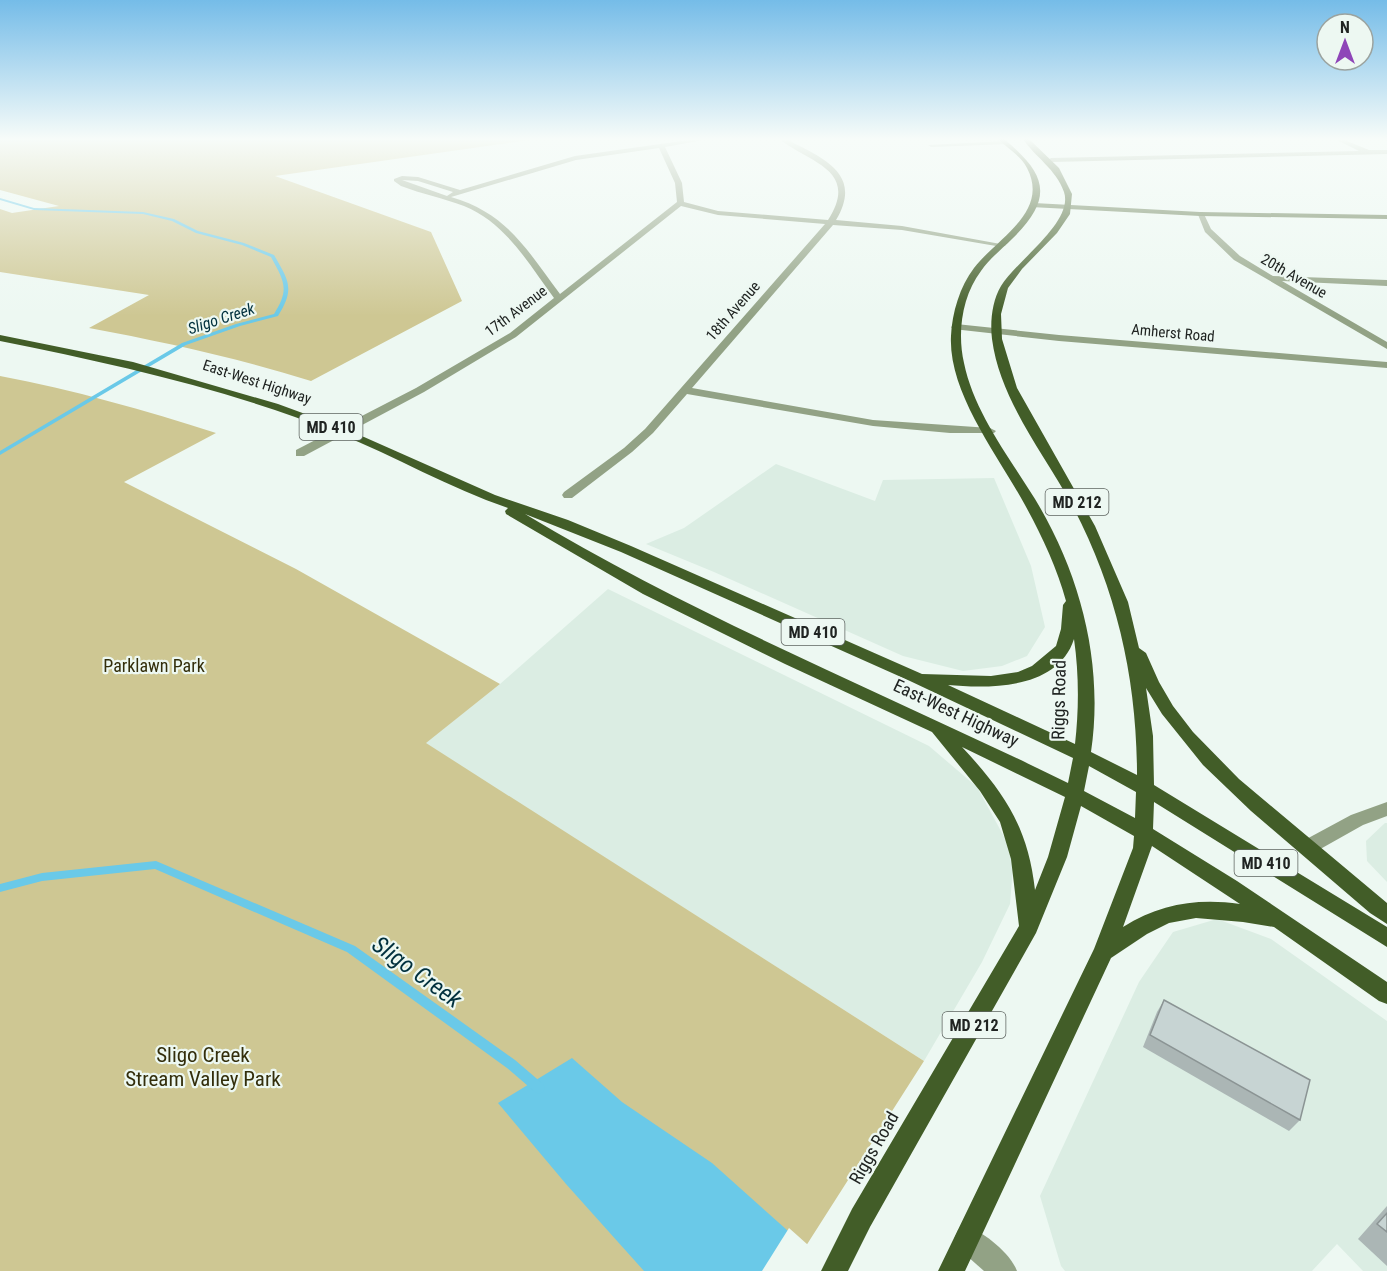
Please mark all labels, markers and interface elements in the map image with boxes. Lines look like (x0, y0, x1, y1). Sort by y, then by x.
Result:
north arrow (1315, 12, 1375, 72)
text: N (1340, 18, 1350, 37)
street label: 20th Avenue (1258, 250, 1330, 302)
street label: 18th Avenue (702, 278, 764, 344)
street label: 17th Avenue (481, 282, 551, 340)
water label: Sligo Creek (185, 298, 258, 338)
street label: Amherst Road (1131, 320, 1215, 346)
street label: East-West Highway (200, 356, 314, 408)
road number: MD 410 (300, 414, 362, 440)
road number: MD 212 (1046, 489, 1108, 515)
road number: MD 410 (782, 619, 844, 645)
park label: Parklawn Park (103, 655, 205, 676)
street label: Riggs Road (1047, 660, 1070, 740)
street label: East-West Highway (890, 674, 1023, 751)
road number: MD 410 (1234, 850, 1298, 876)
water label: Sligo Creek (367, 930, 468, 1014)
road number: MD 212 (942, 1012, 1006, 1038)
park label: Sligo Creek Stream Valley Park (125, 1043, 281, 1091)
street label: Riggs Road (844, 1108, 903, 1188)

